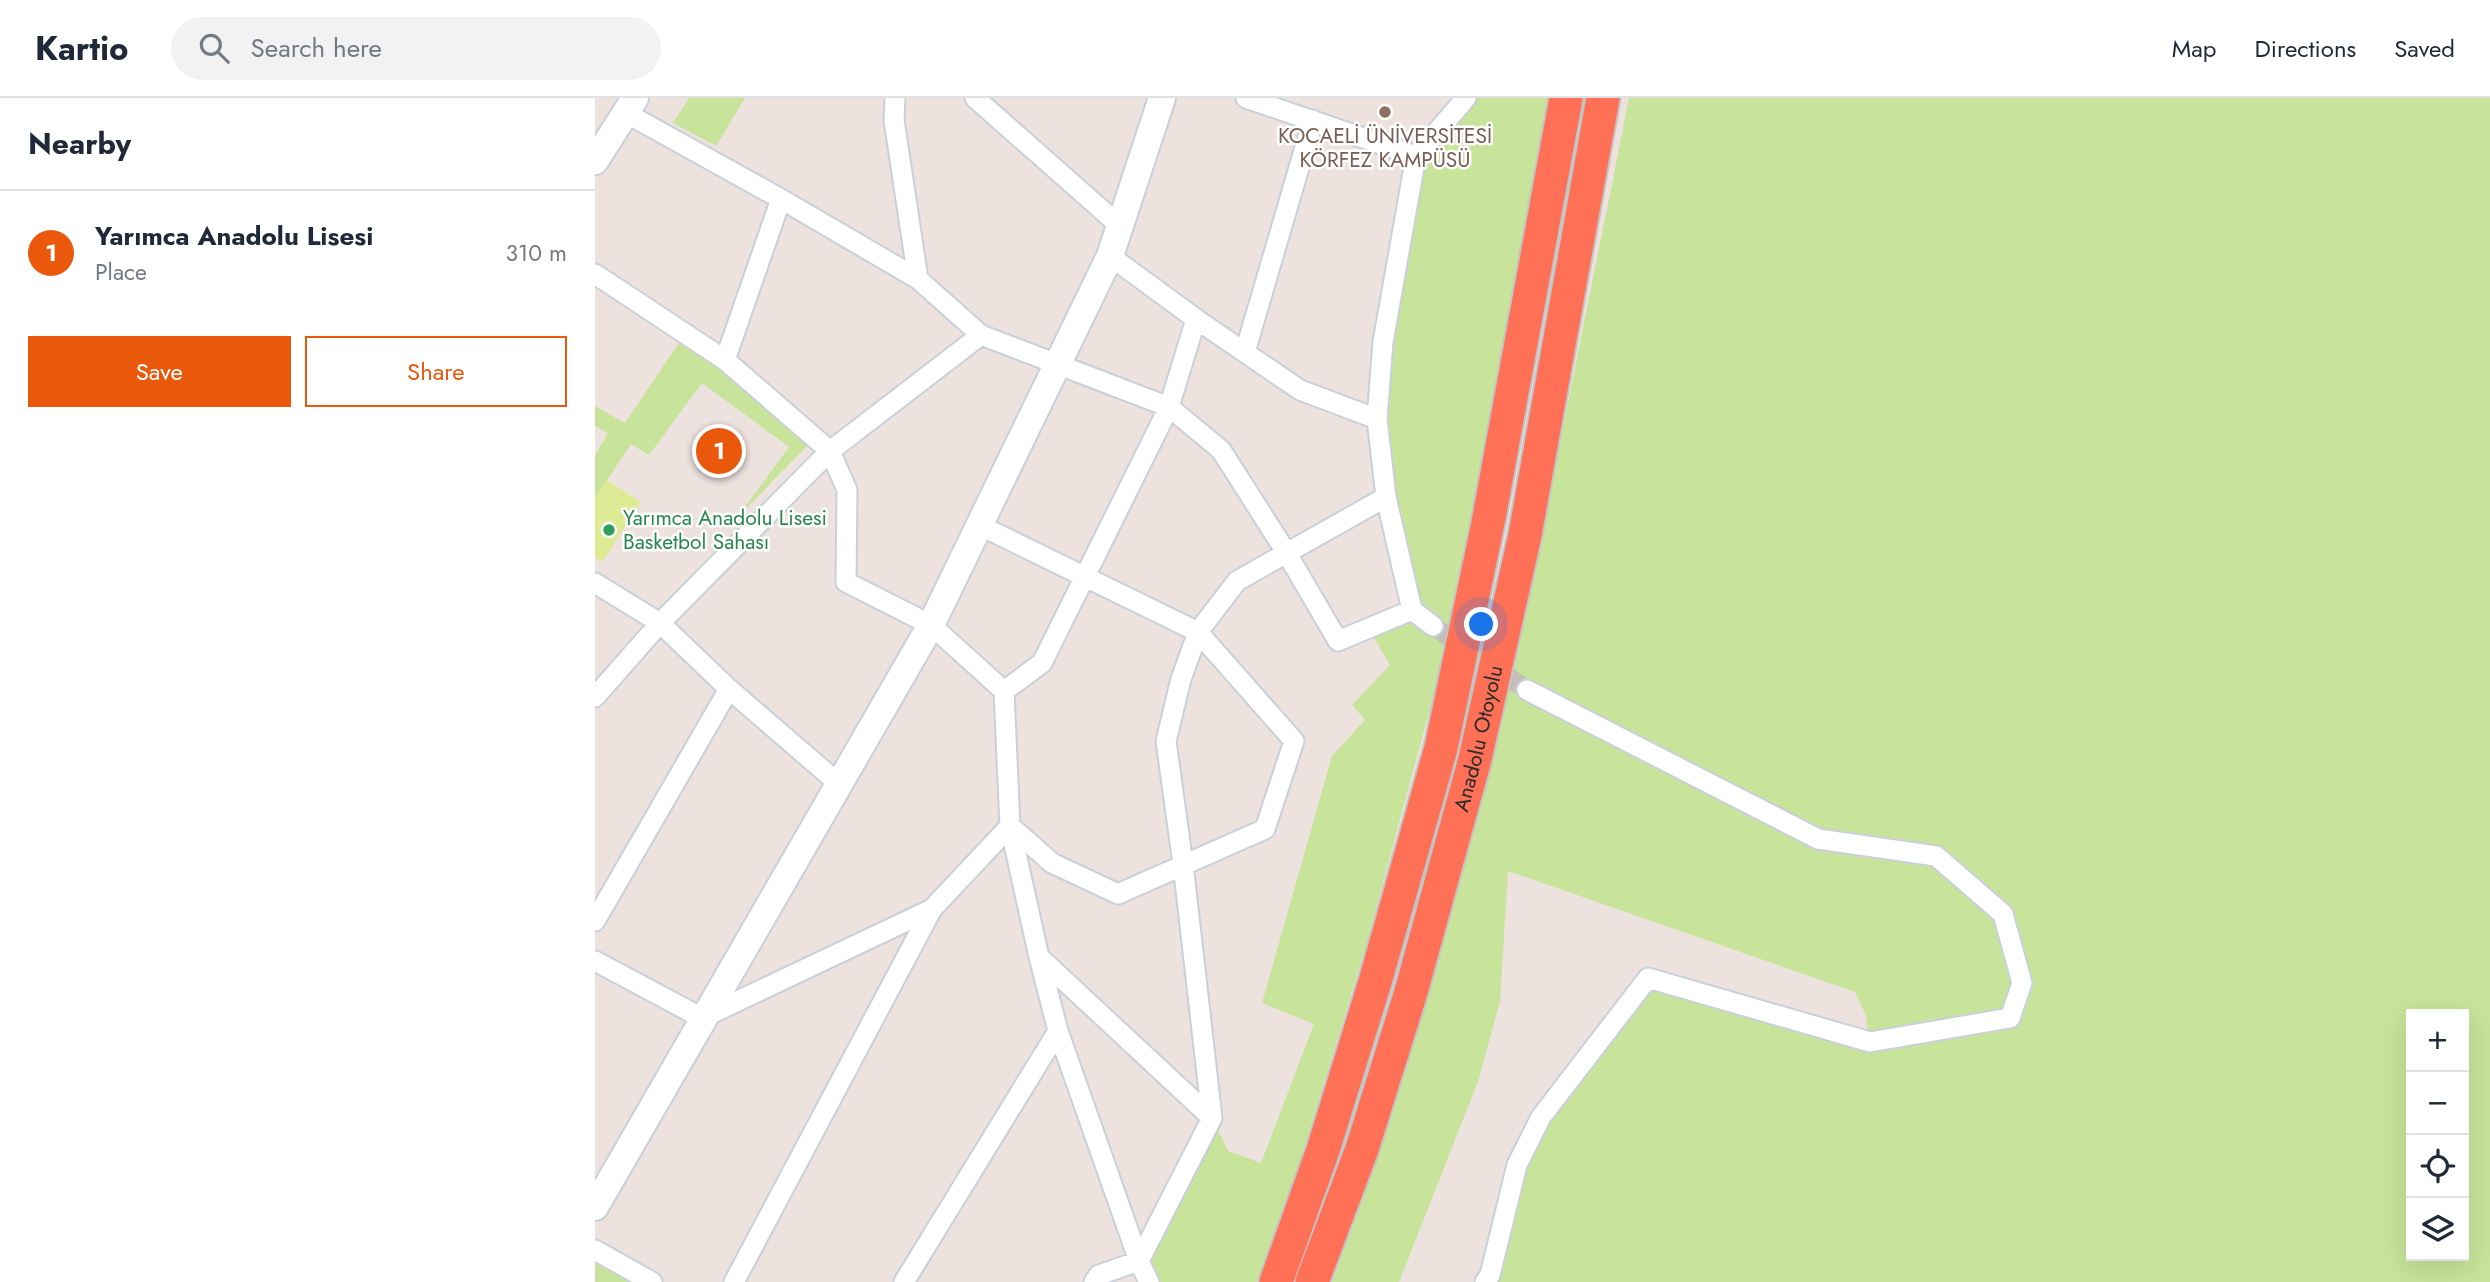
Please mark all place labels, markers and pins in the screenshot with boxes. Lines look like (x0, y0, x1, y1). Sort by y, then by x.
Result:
marker: KOCAELİ ÜNİVERSİTESİ KÖRFEZ KAMPÜSÜ (1377, 104, 1393, 120)
place label: KOCAELİ ÜNİVERSİTESİ KÖRFEZ KAMPÜSÜ (1278, 121, 1492, 175)
pin: 1 (696, 425, 742, 477)
place label: Yarımca Anadolu Lisesi Basketbol Sahası (623, 503, 827, 557)
marker: Yarımca Anadolu Lisesi Basketbol Sahası (601, 522, 617, 538)

